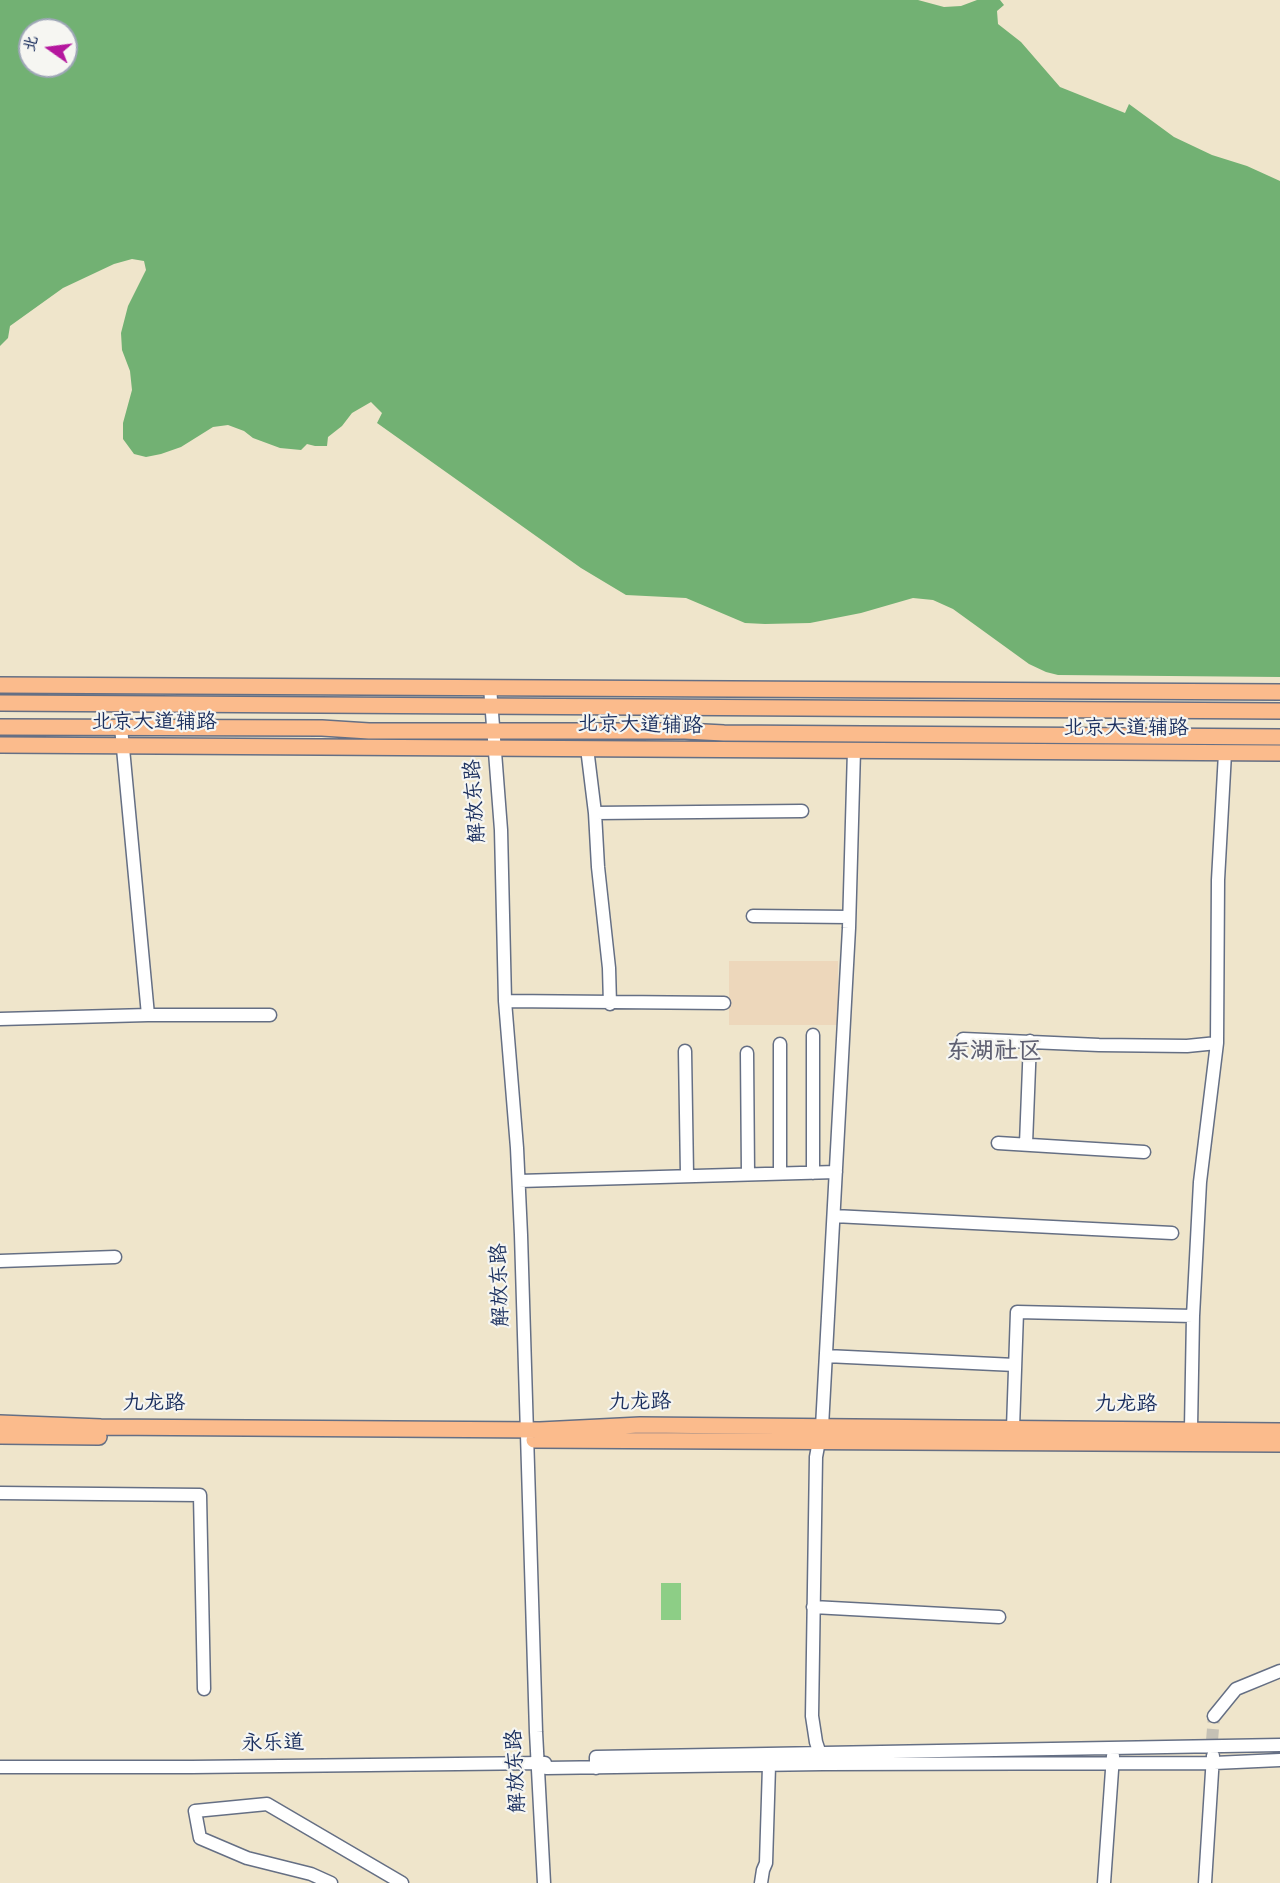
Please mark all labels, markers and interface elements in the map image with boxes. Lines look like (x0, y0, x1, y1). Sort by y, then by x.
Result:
north arrow (18, 18, 78, 78)
text: 北 (19, 33, 45, 55)
street label: 北京大道辅路 (91, 712, 217, 738)
street label: 北京大道辅路 (577, 714, 703, 742)
street label: 北京大道辅路 (1063, 718, 1189, 744)
street label: 解放东路 (463, 758, 493, 844)
district label: 东湖社区 (946, 1041, 1042, 1069)
street label: 解放东路 (489, 1243, 517, 1327)
street label: 九龙路 (608, 1392, 672, 1418)
street label: 九龙路 (123, 1393, 185, 1419)
street label: 九龙路 (1095, 1394, 1157, 1420)
street label: 解放东路 (504, 1728, 534, 1814)
street label: 永乐道 (241, 1733, 305, 1759)

